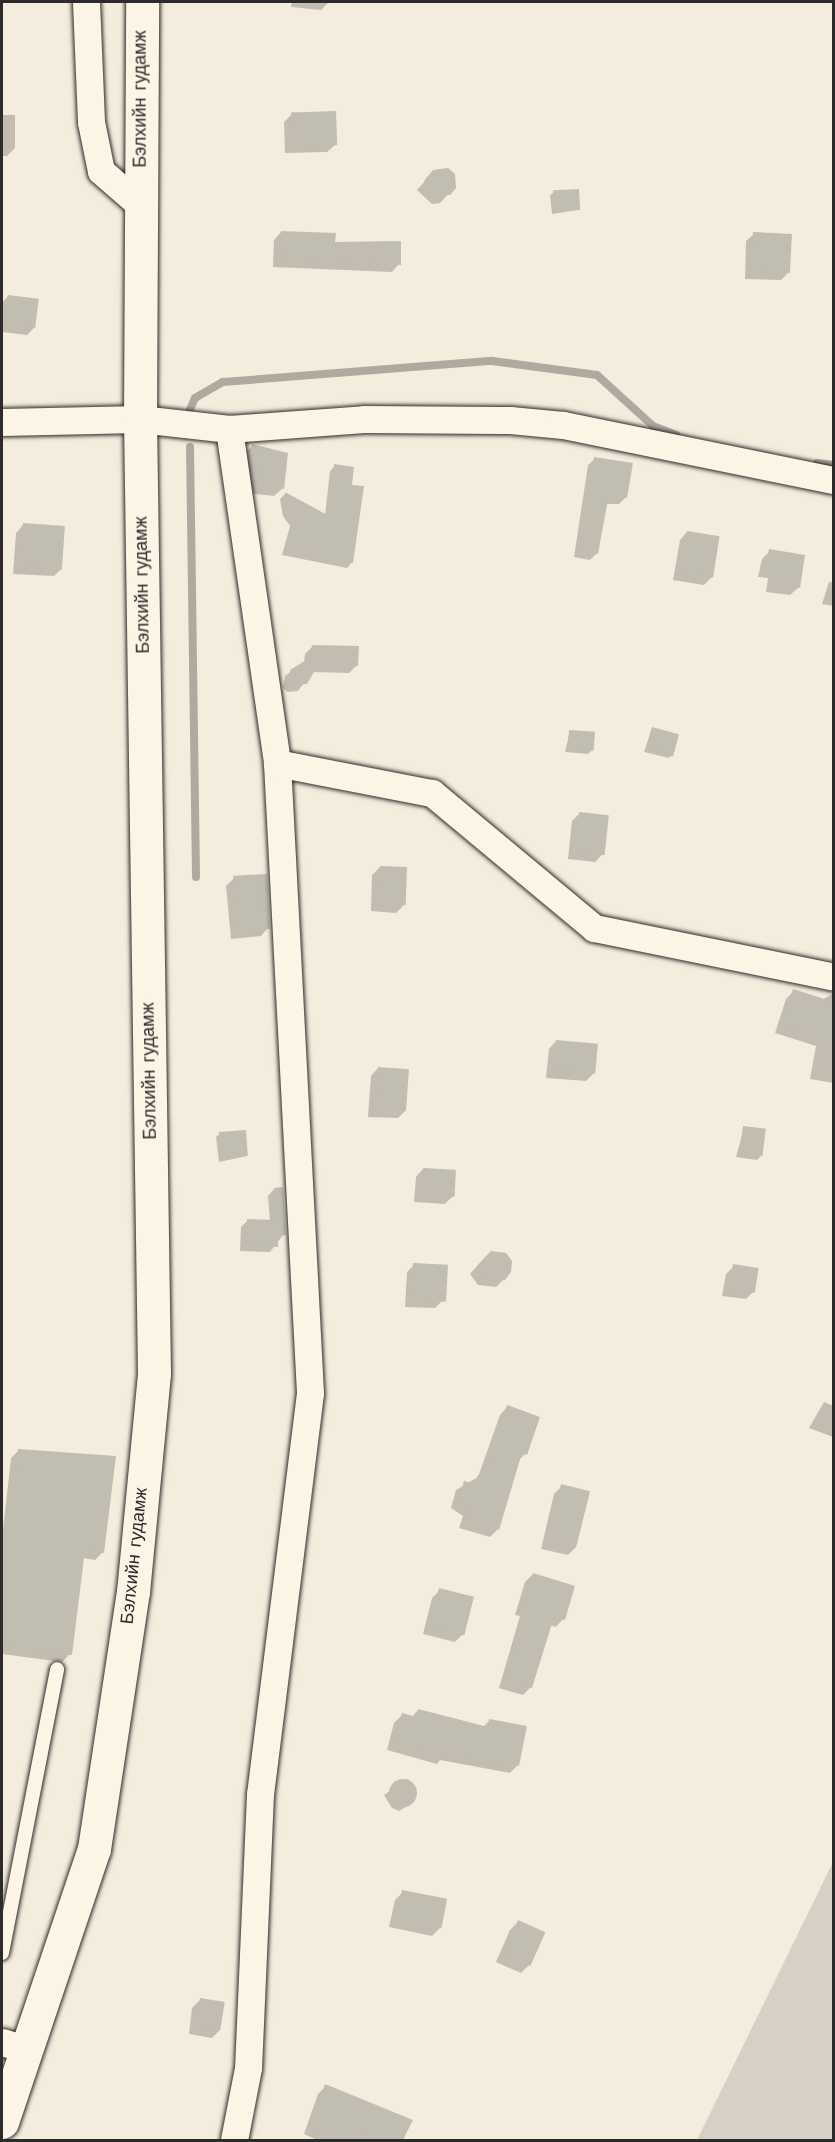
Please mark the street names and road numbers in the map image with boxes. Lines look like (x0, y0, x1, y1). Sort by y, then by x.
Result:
street label: Бэлхийн гудамж (130, 30, 152, 168)
street label: Бэлхийн гудамж (131, 516, 155, 654)
street label: Бэлхийн гудамж (138, 1002, 162, 1140)
street label: Бэлхийн гудамж (117, 1487, 153, 1625)

